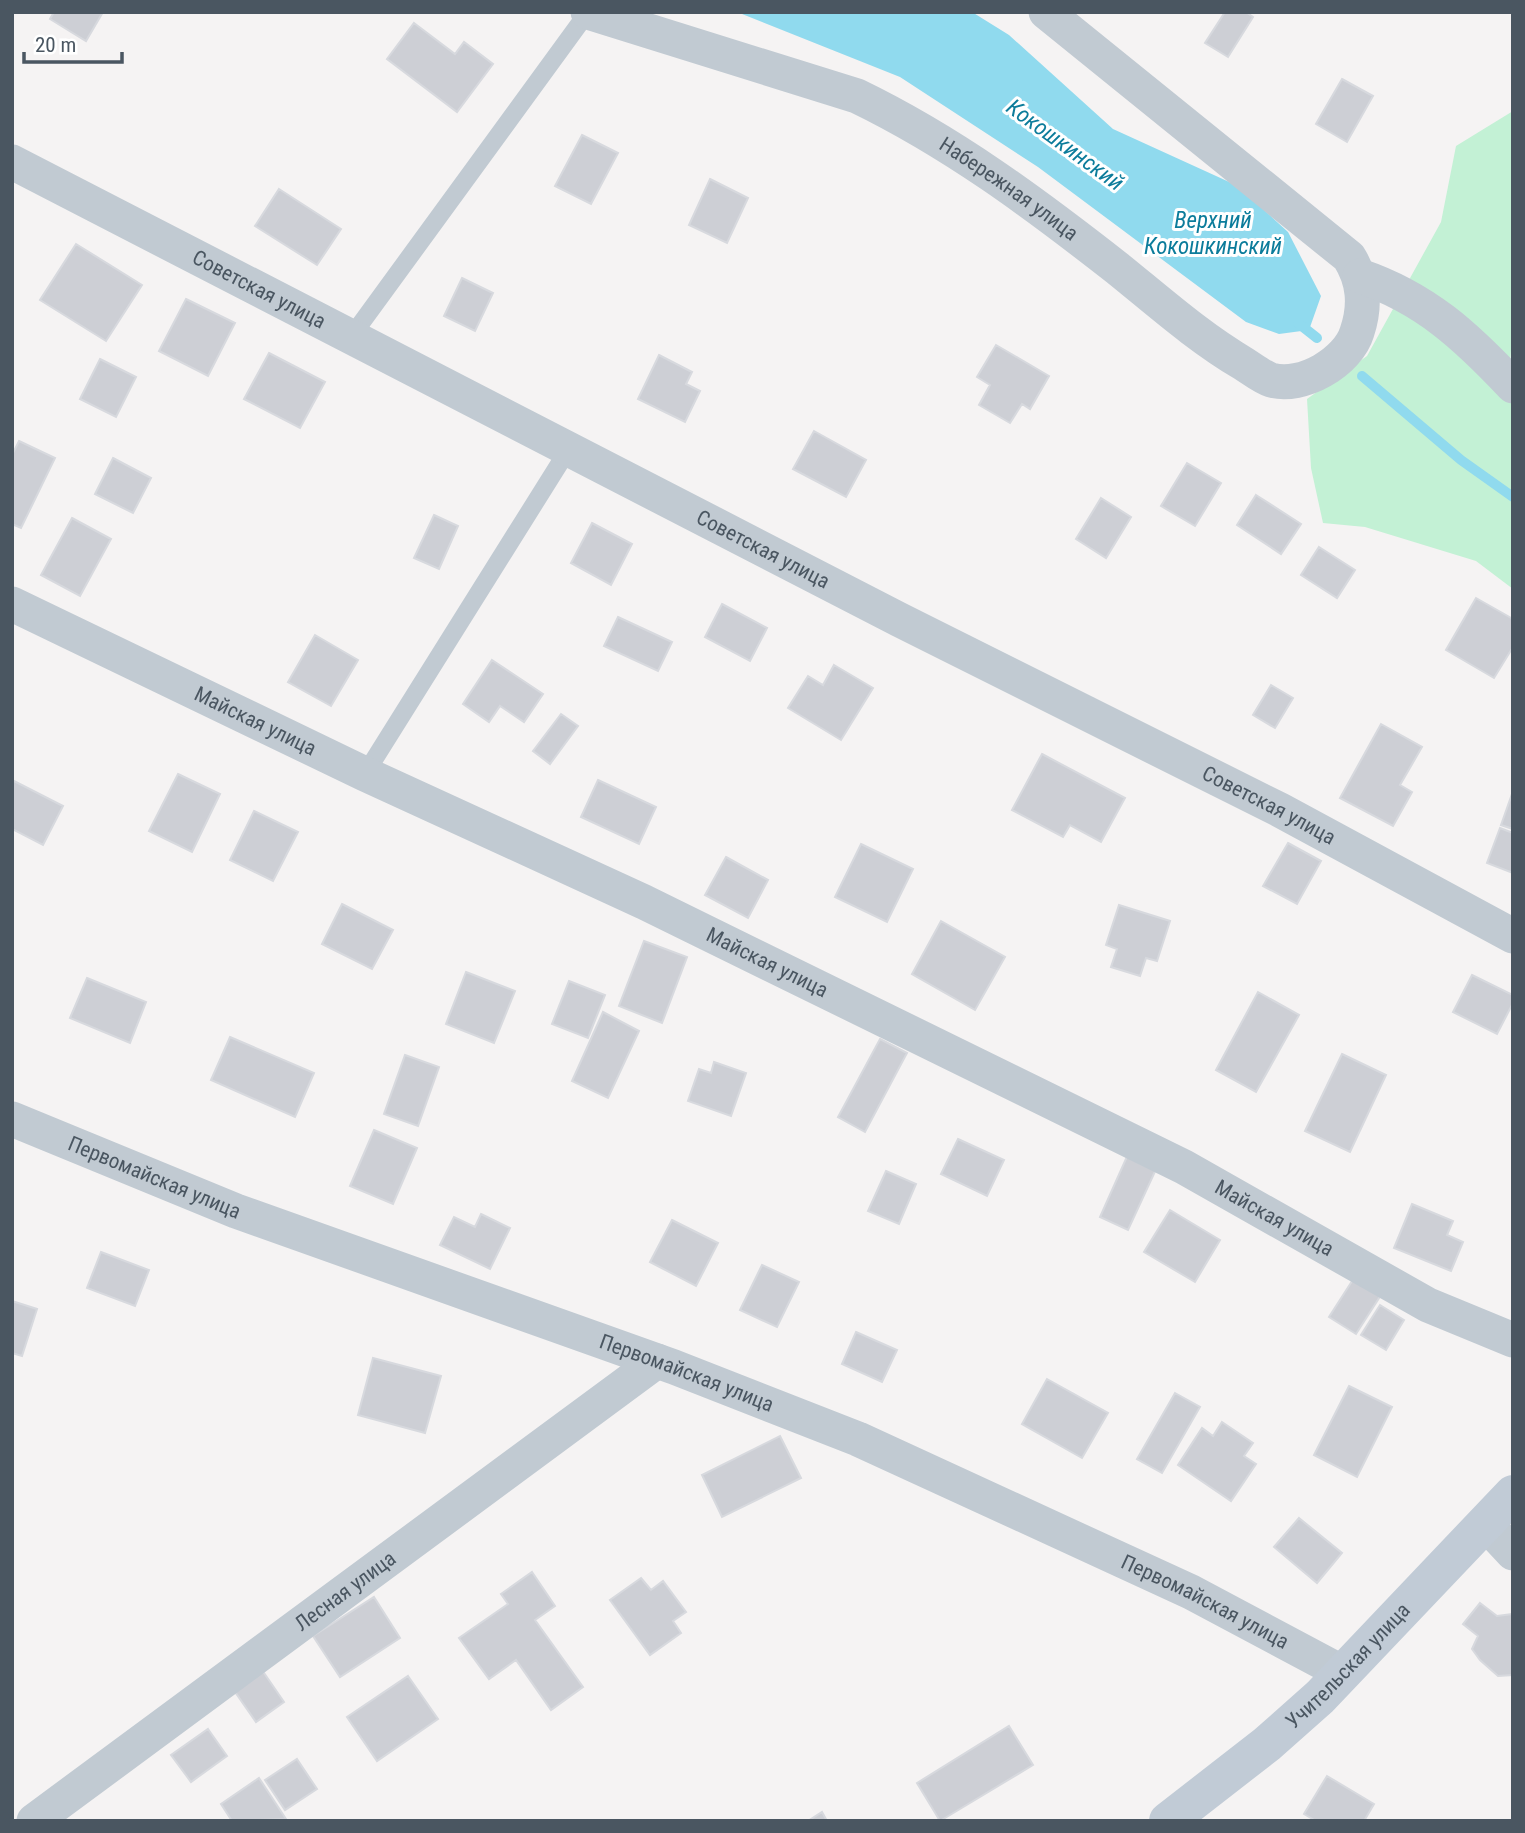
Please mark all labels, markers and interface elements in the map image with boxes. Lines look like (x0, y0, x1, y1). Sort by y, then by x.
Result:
scale bar (24, 21, 122, 65)
text: 20 m (35, 33, 76, 57)
water label: Кокошкинский (1001, 94, 1129, 196)
street label: Набережная улица (935, 132, 1083, 245)
water label: Верхний Кокошкинский (1144, 207, 1282, 260)
street label: Советская улица (188, 245, 330, 334)
street label: Советская улица (692, 505, 834, 594)
street label: Майская улица (190, 682, 320, 761)
street label: Советская улица (1198, 761, 1340, 850)
street label: Майская улица (703, 923, 832, 1002)
street label: Первомайская улица (65, 1131, 244, 1224)
street label: Майская улица (1211, 1175, 1338, 1261)
street label: Первомайская улица (596, 1329, 777, 1417)
street label: Лесная улица (290, 1546, 400, 1636)
street label: Первомайская улица (1118, 1550, 1293, 1654)
street label: Учительская улица (1281, 1598, 1415, 1734)

